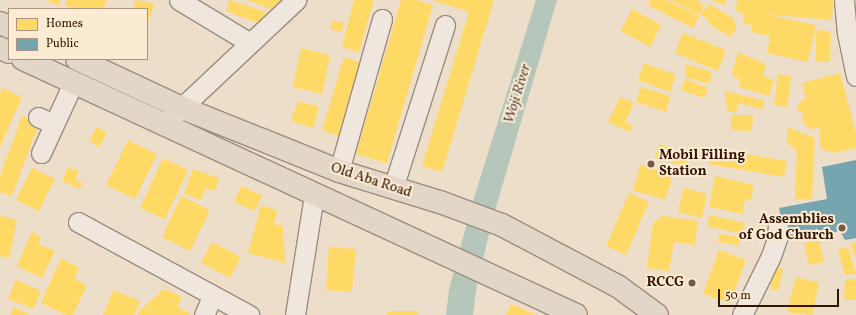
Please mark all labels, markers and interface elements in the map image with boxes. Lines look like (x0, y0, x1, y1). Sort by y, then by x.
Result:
legend (8, 8, 148, 60)
text: Homes (46, 16, 83, 32)
text: Public (46, 36, 79, 52)
water label: Woji River (500, 62, 536, 126)
place label: Mobil Filling Station (659, 148, 745, 180)
marker: Mobil Filling Station (646, 159, 656, 169)
street label: Old Aba Road (328, 160, 414, 202)
place label: Assemblies of God Church (740, 212, 834, 244)
marker: Assemblies of God Church (837, 223, 847, 233)
place label: RCCG (646, 275, 684, 291)
marker: RCCG (687, 278, 697, 288)
scale bar (720, 281, 841, 307)
text: 50 m (725, 288, 751, 304)

